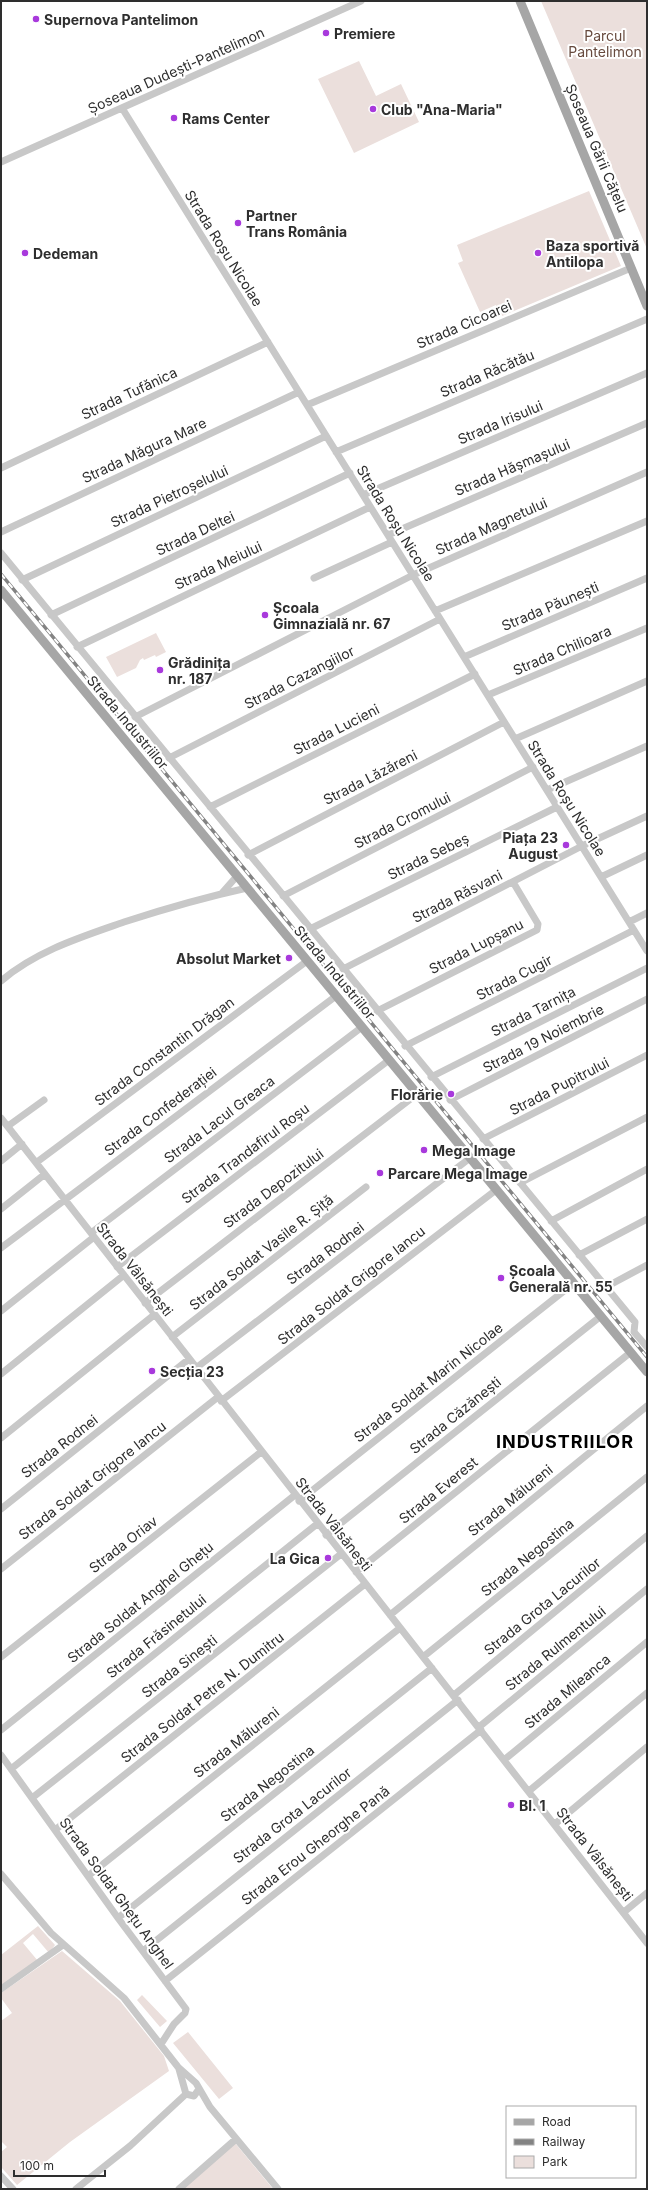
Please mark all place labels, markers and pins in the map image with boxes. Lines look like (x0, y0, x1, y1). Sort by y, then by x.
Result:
place label: Supernova Pantelimon (44, 11, 198, 28)
marker: Supernova Pantelimon (31, 14, 41, 24)
place label: Premiere (334, 25, 395, 42)
marker: Premiere (321, 28, 331, 38)
place label: Club "Ana-Maria" (381, 101, 503, 118)
marker: Club "Ana-Maria" (368, 104, 378, 114)
place label: Rams Center (182, 110, 270, 127)
marker: Rams Center (169, 113, 179, 123)
place label: Partner Trans România (246, 207, 347, 240)
marker: Partner Trans România (233, 218, 243, 228)
place label: Baza sportivă Antilopa (546, 237, 639, 270)
place label: Dedeman (33, 245, 98, 262)
marker: Dedeman (20, 248, 30, 258)
marker: Baza sportivă Antilopa (533, 248, 543, 258)
place label: Școala Gimnazială nr. 67 (273, 599, 390, 632)
marker: Școala Gimnazială nr. 67 (260, 610, 270, 620)
place label: Grădinița nr. 187 (168, 654, 231, 687)
marker: Grădinița nr. 187 (155, 665, 165, 675)
place label: Piața 23 August (503, 829, 558, 862)
marker: Piața 23 August (561, 840, 571, 850)
place label: Absolut Market (176, 950, 281, 967)
marker: Absolut Market (284, 953, 294, 963)
place label: Florărie (391, 1086, 443, 1103)
marker: Florărie (446, 1089, 456, 1099)
place label: Mega Image (432, 1142, 516, 1159)
marker: Mega Image (419, 1145, 429, 1155)
place label: Parcare Mega Image (388, 1165, 528, 1182)
marker: Parcare Mega Image (375, 1168, 385, 1178)
place label: Școala Generală nr. 55 (509, 1262, 613, 1295)
marker: Școala Generală nr. 55 (496, 1273, 506, 1283)
place label: Secția 23 (160, 1363, 224, 1380)
marker: Secția 23 (147, 1366, 157, 1376)
place label: La Gica (270, 1550, 320, 1567)
marker: La Gica (323, 1553, 333, 1563)
place label: Bl. 1 (519, 1797, 546, 1814)
marker: Bl. 1 (506, 1800, 516, 1810)

